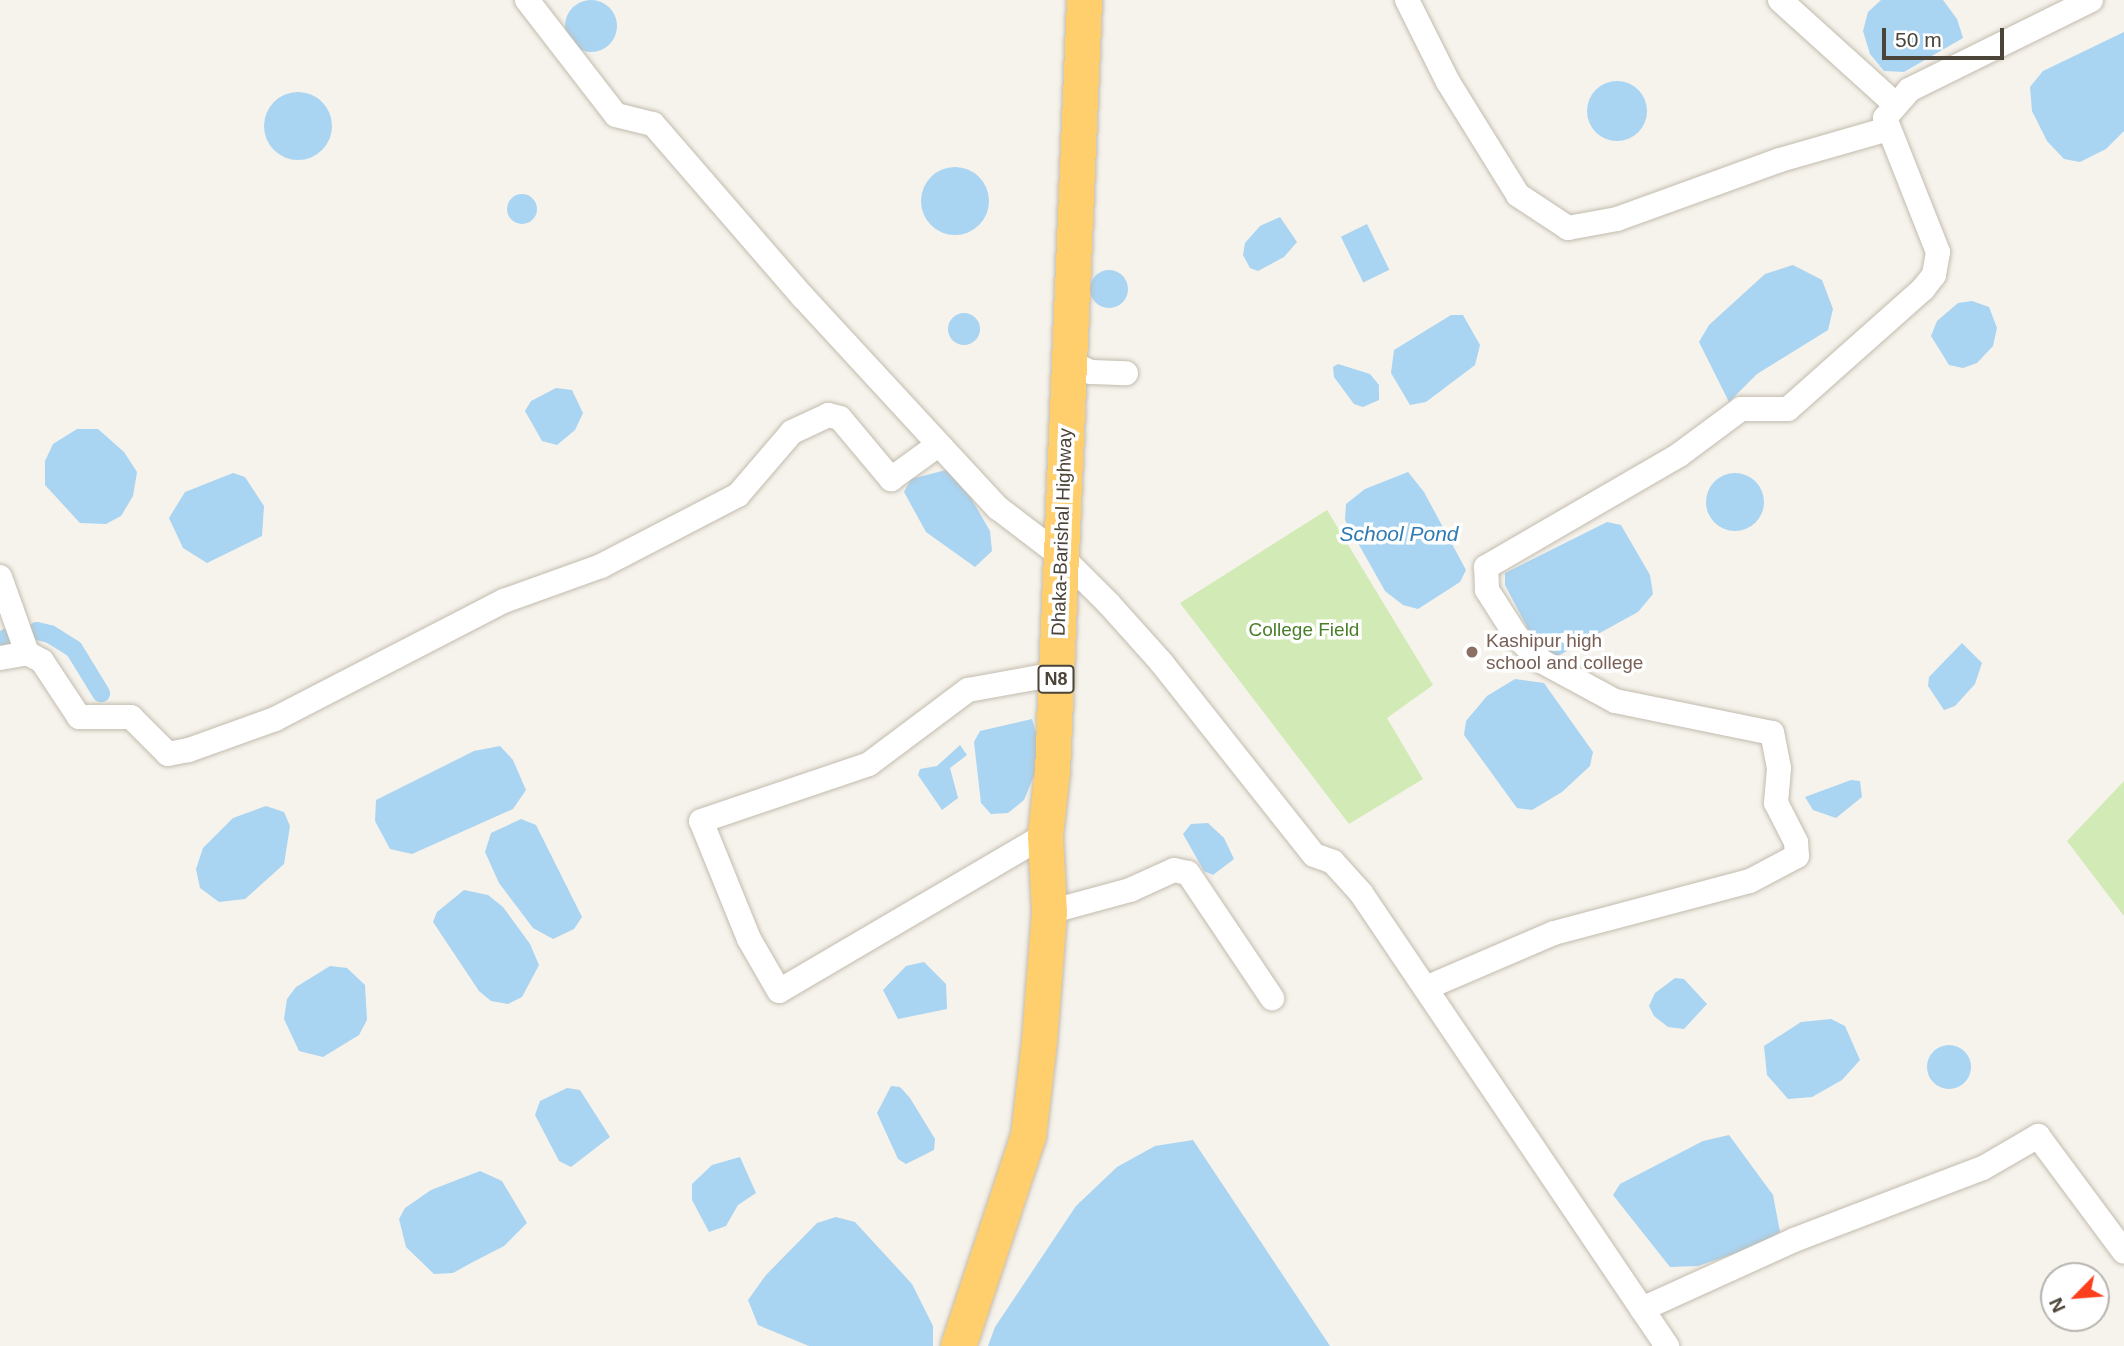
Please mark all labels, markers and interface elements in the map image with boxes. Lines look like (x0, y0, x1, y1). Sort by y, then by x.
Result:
scale bar (1886, 14, 2008, 58)
text: 50 m (1895, 28, 1942, 51)
street label: Dhaka-Barishal Highway (1047, 428, 1077, 636)
water label: School Pond (1339, 521, 1459, 547)
park label: College Field (1249, 619, 1359, 641)
place label: Kashipur high school and college (1486, 630, 1643, 674)
marker: Kashipur high school and college (1464, 644, 1480, 660)
road number: N8 (1037, 664, 1075, 694)
north arrow (2040, 1262, 2110, 1332)
text: N (2045, 1295, 2070, 1316)

